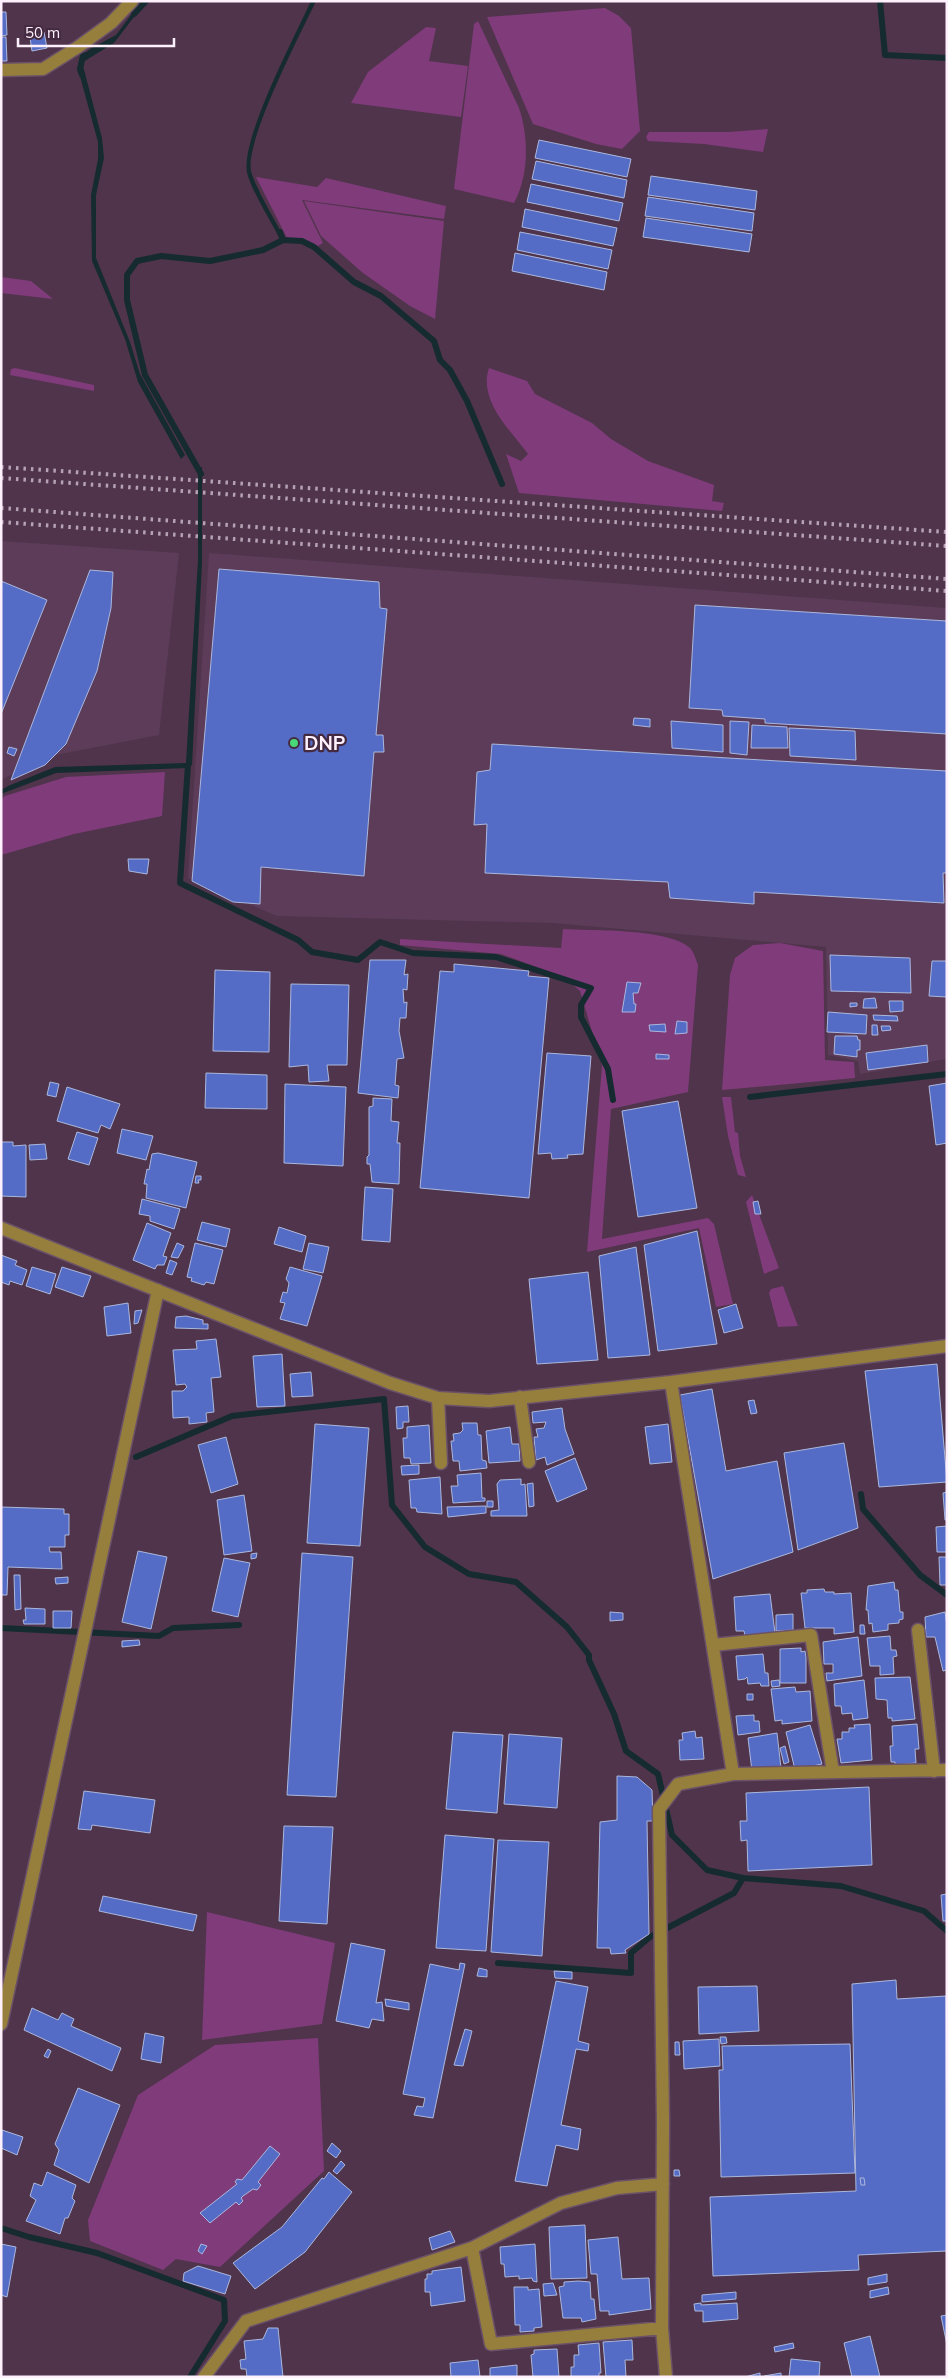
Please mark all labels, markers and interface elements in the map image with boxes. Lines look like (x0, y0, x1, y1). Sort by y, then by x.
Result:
scale bar (18, 15, 174, 47)
text: 50 m (25, 23, 60, 42)
place label: DNP (304, 731, 345, 755)
marker: DNP (288, 737, 300, 749)

